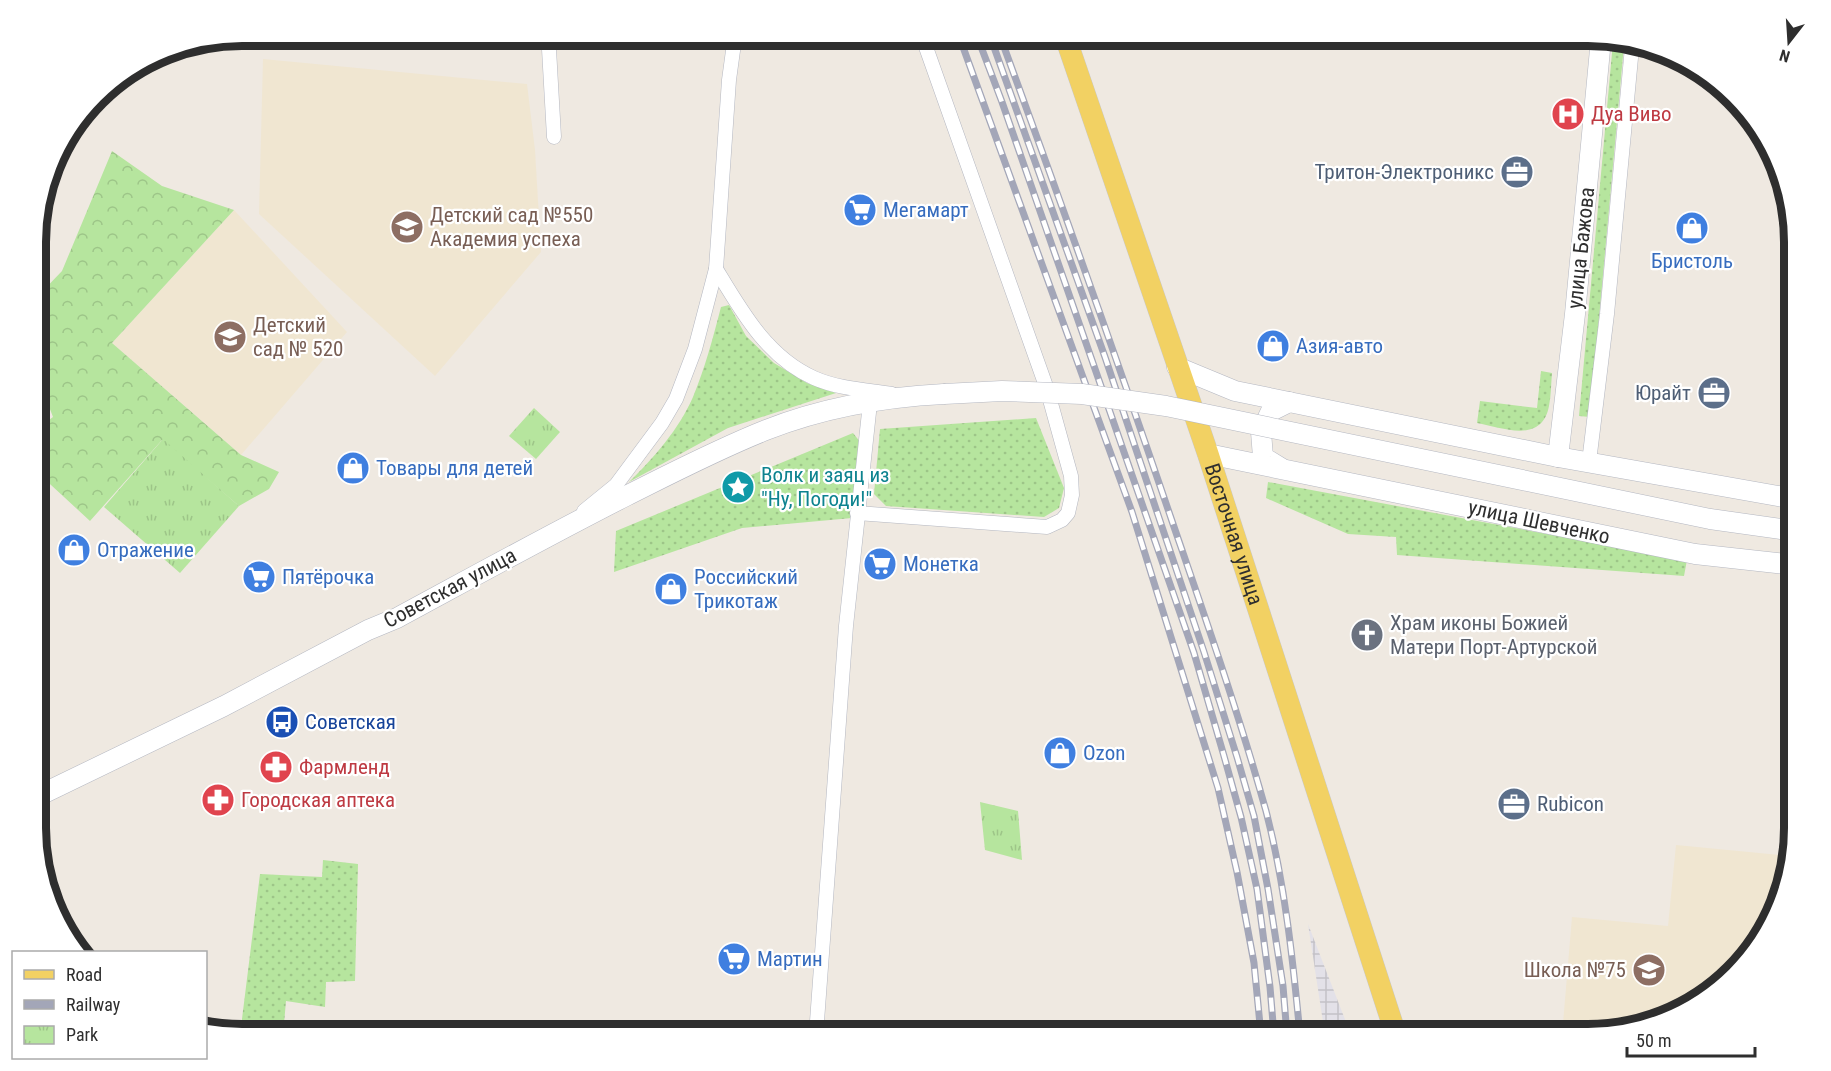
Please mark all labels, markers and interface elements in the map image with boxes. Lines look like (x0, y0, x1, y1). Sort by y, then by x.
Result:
north arrow (1759, 12, 1819, 72)
text: N (1777, 45, 1792, 66)
hospital icon: Дуа Виво (1550, 96, 1586, 132)
place label: Дуа Виво (1591, 102, 1672, 126)
office icon: Тритон-Электроникс (1499, 154, 1535, 190)
place label: Тритон-Электроникс (1315, 160, 1494, 184)
street label: улица Бажова (1563, 186, 1599, 310)
supermarket icon: Мегамарт (842, 192, 878, 228)
place label: Мегамарт (883, 198, 969, 222)
place label: Детский сад №550 Академия успеха (430, 203, 593, 251)
school or university icon: Детский сад №550 Академия успеха (389, 209, 425, 245)
shop icon: Бристоль (1674, 210, 1710, 246)
place label: Бристоль (1651, 249, 1733, 273)
place label: Детский сад № 520 (253, 313, 343, 361)
school or university icon: Детский сад № 520 (212, 319, 248, 355)
shop icon: Азия-авто (1255, 328, 1291, 364)
place label: Азия-авто (1296, 334, 1383, 358)
office icon: Юрайт (1696, 375, 1732, 411)
place label: Юрайт (1635, 381, 1691, 405)
shop icon: Товары для детей (335, 450, 371, 486)
place label: Товары для детей (376, 456, 533, 480)
street label: Восточная улица (1200, 460, 1268, 608)
place label: Волк и заяц из "Ну, Погоди!" (761, 463, 889, 511)
place icon: Волк и заяц из "Ну, Погоди!" (720, 469, 756, 505)
street label: улица Шевченко (1466, 495, 1612, 549)
shop icon: Отражение (56, 532, 92, 568)
place label: Отражение (97, 538, 194, 562)
street label: Советская улица (380, 543, 520, 633)
supermarket icon: Монетка (862, 546, 898, 582)
place label: Монетка (903, 552, 979, 576)
supermarket icon: Пятёрочка (241, 559, 277, 595)
place label: Пятёрочка (282, 565, 374, 589)
place label: Российский Трикотаж (694, 565, 798, 613)
shop icon: Российский Трикотаж (653, 571, 689, 607)
place label: Храм иконы Божией Матери Порт-Артурской (1390, 611, 1597, 659)
church icon: Храм иконы Божией Матери Порт-Артурской (1349, 617, 1385, 653)
bus stop icon: Советская (264, 704, 300, 740)
place label: Советская (305, 710, 396, 734)
shop icon: Ozon (1042, 735, 1078, 771)
place label: Ozon (1083, 741, 1125, 765)
pharmacy icon: Фармленд (258, 749, 294, 785)
place label: Фармленд (299, 755, 390, 779)
pharmacy icon: Городская аптека (200, 782, 236, 818)
office icon: Rubicon (1496, 786, 1532, 822)
place label: Городская аптека (241, 788, 395, 812)
place label: Rubicon (1537, 792, 1604, 816)
supermarket icon: Мартин (716, 941, 752, 977)
place label: Мартин (757, 947, 823, 971)
legend (12, 951, 207, 1059)
school or university icon: Школа №75 (1631, 952, 1667, 988)
place label: Школа №75 (1524, 958, 1626, 982)
text: Road (66, 964, 102, 985)
text: Railway (66, 994, 121, 1015)
scale bar (1627, 1020, 1754, 1058)
text: Park (66, 1024, 98, 1045)
text: 50 m (1636, 1030, 1671, 1051)

